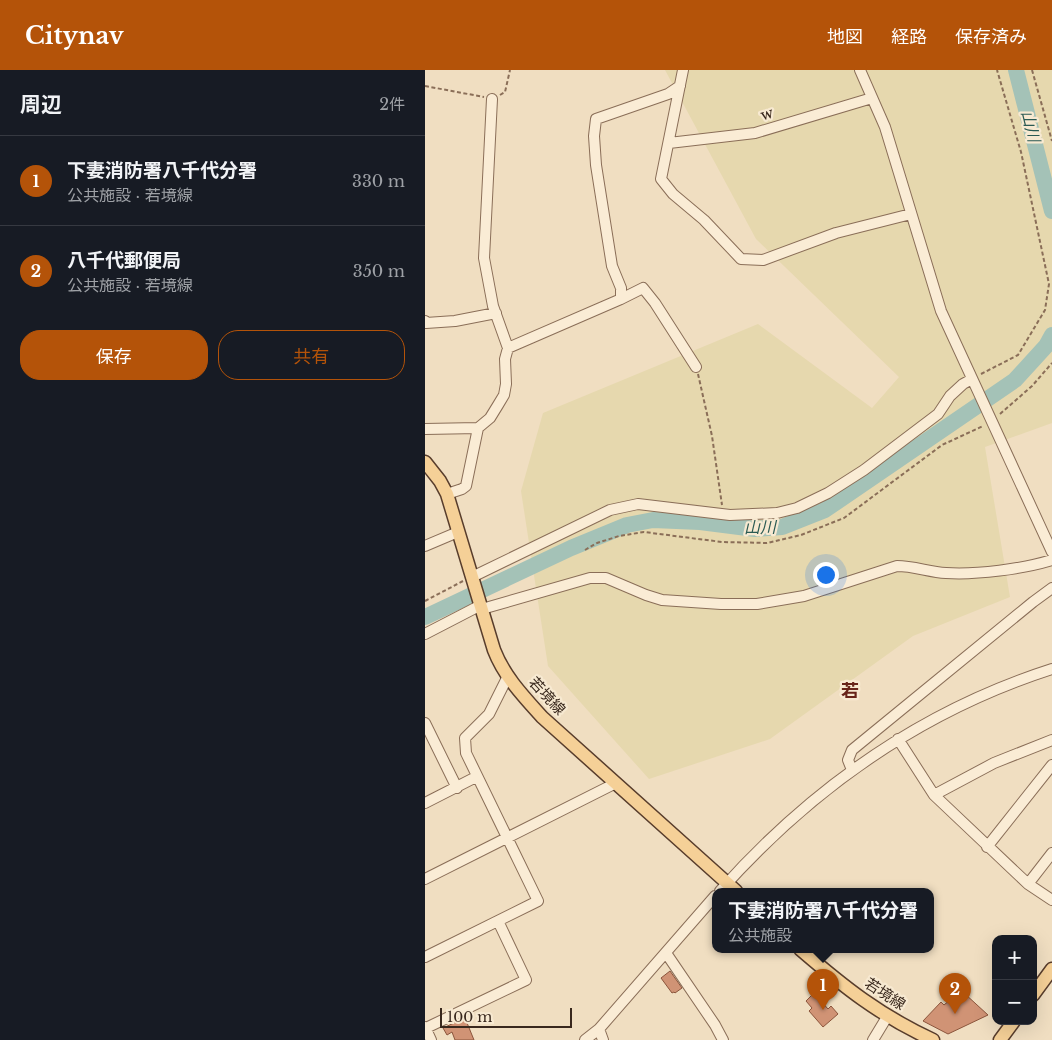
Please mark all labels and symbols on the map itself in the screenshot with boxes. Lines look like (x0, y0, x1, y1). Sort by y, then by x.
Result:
street label: w (758, 103, 776, 124)
water label: 山川 (1017, 108, 1045, 146)
water label: 山川 (744, 517, 778, 537)
your location (813, 562, 839, 588)
street label: 若境線 (525, 673, 570, 719)
district label: 若 (841, 680, 859, 702)
pin: 1 (807, 969, 839, 1010)
street label: 若境線 (861, 973, 909, 1014)
pin: 2 (939, 973, 971, 1014)
scale bar (440, 1005, 573, 1028)

